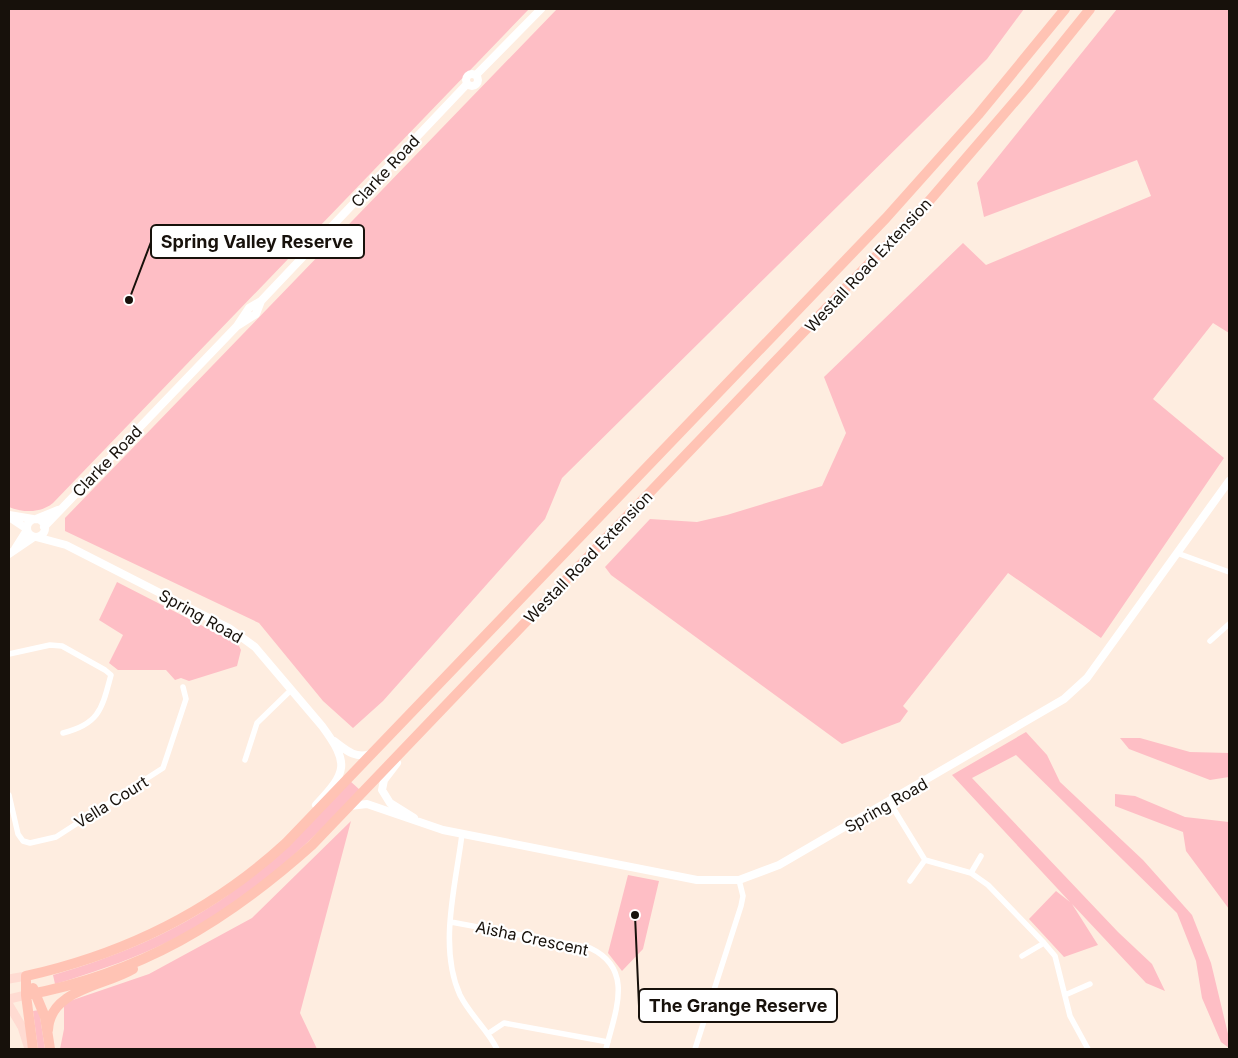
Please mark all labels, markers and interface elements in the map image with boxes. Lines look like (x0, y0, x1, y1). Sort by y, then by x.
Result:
street label: Clarke Road (346, 131, 424, 211)
street label: Westall Road Extension (801, 194, 935, 336)
callout: Spring Valley Reserve (151, 225, 364, 258)
text: Spring Valley Reserve (161, 231, 353, 252)
street label: Clarke Road (68, 421, 146, 501)
street label: Westall Road Extension (520, 487, 656, 627)
street label: Spring Road (156, 585, 246, 647)
street label: Vella Court (70, 772, 152, 832)
street label: Spring Road (841, 773, 931, 837)
street label: Aisha Crescent (474, 916, 590, 960)
callout: The Grange Reserve (639, 989, 837, 1022)
text: The Grange Reserve (649, 995, 828, 1016)

